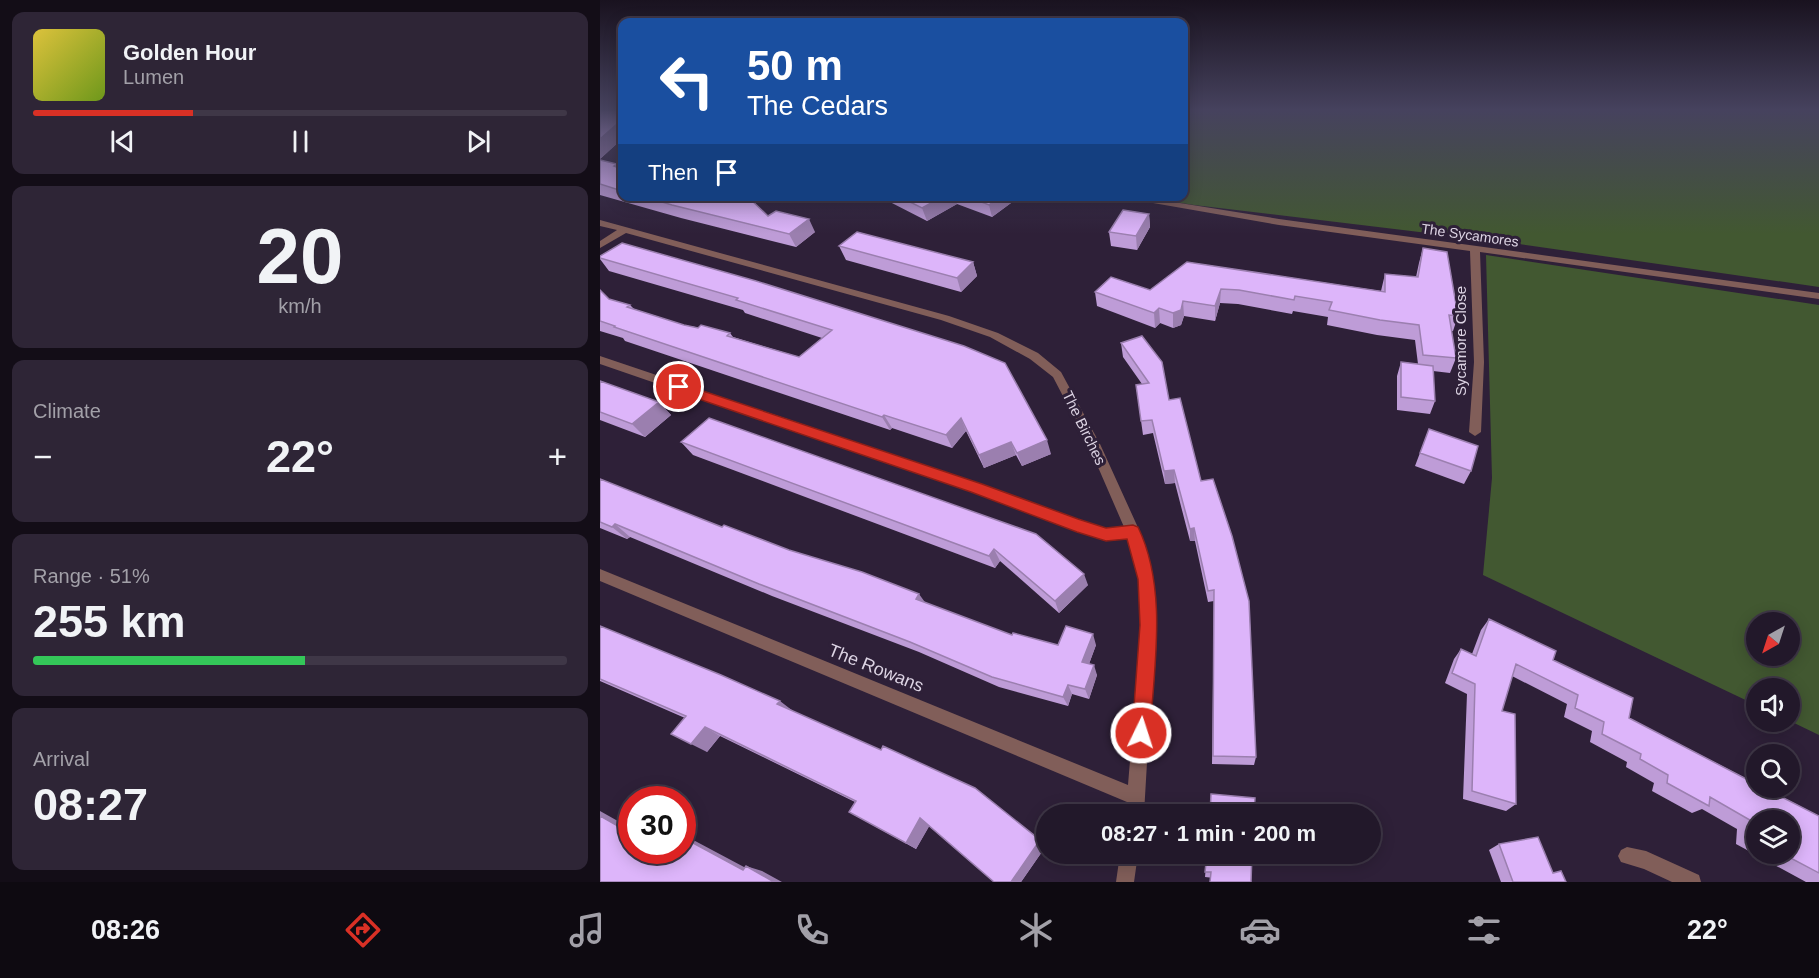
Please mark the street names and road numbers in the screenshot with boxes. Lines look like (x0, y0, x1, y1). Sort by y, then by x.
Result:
street label: The Sycamores (1420, 220, 1520, 250)
street label: Sycamore Close (1452, 286, 1469, 396)
street label: The Birches (1059, 388, 1110, 467)
street label: The Rowans (825, 640, 927, 696)

